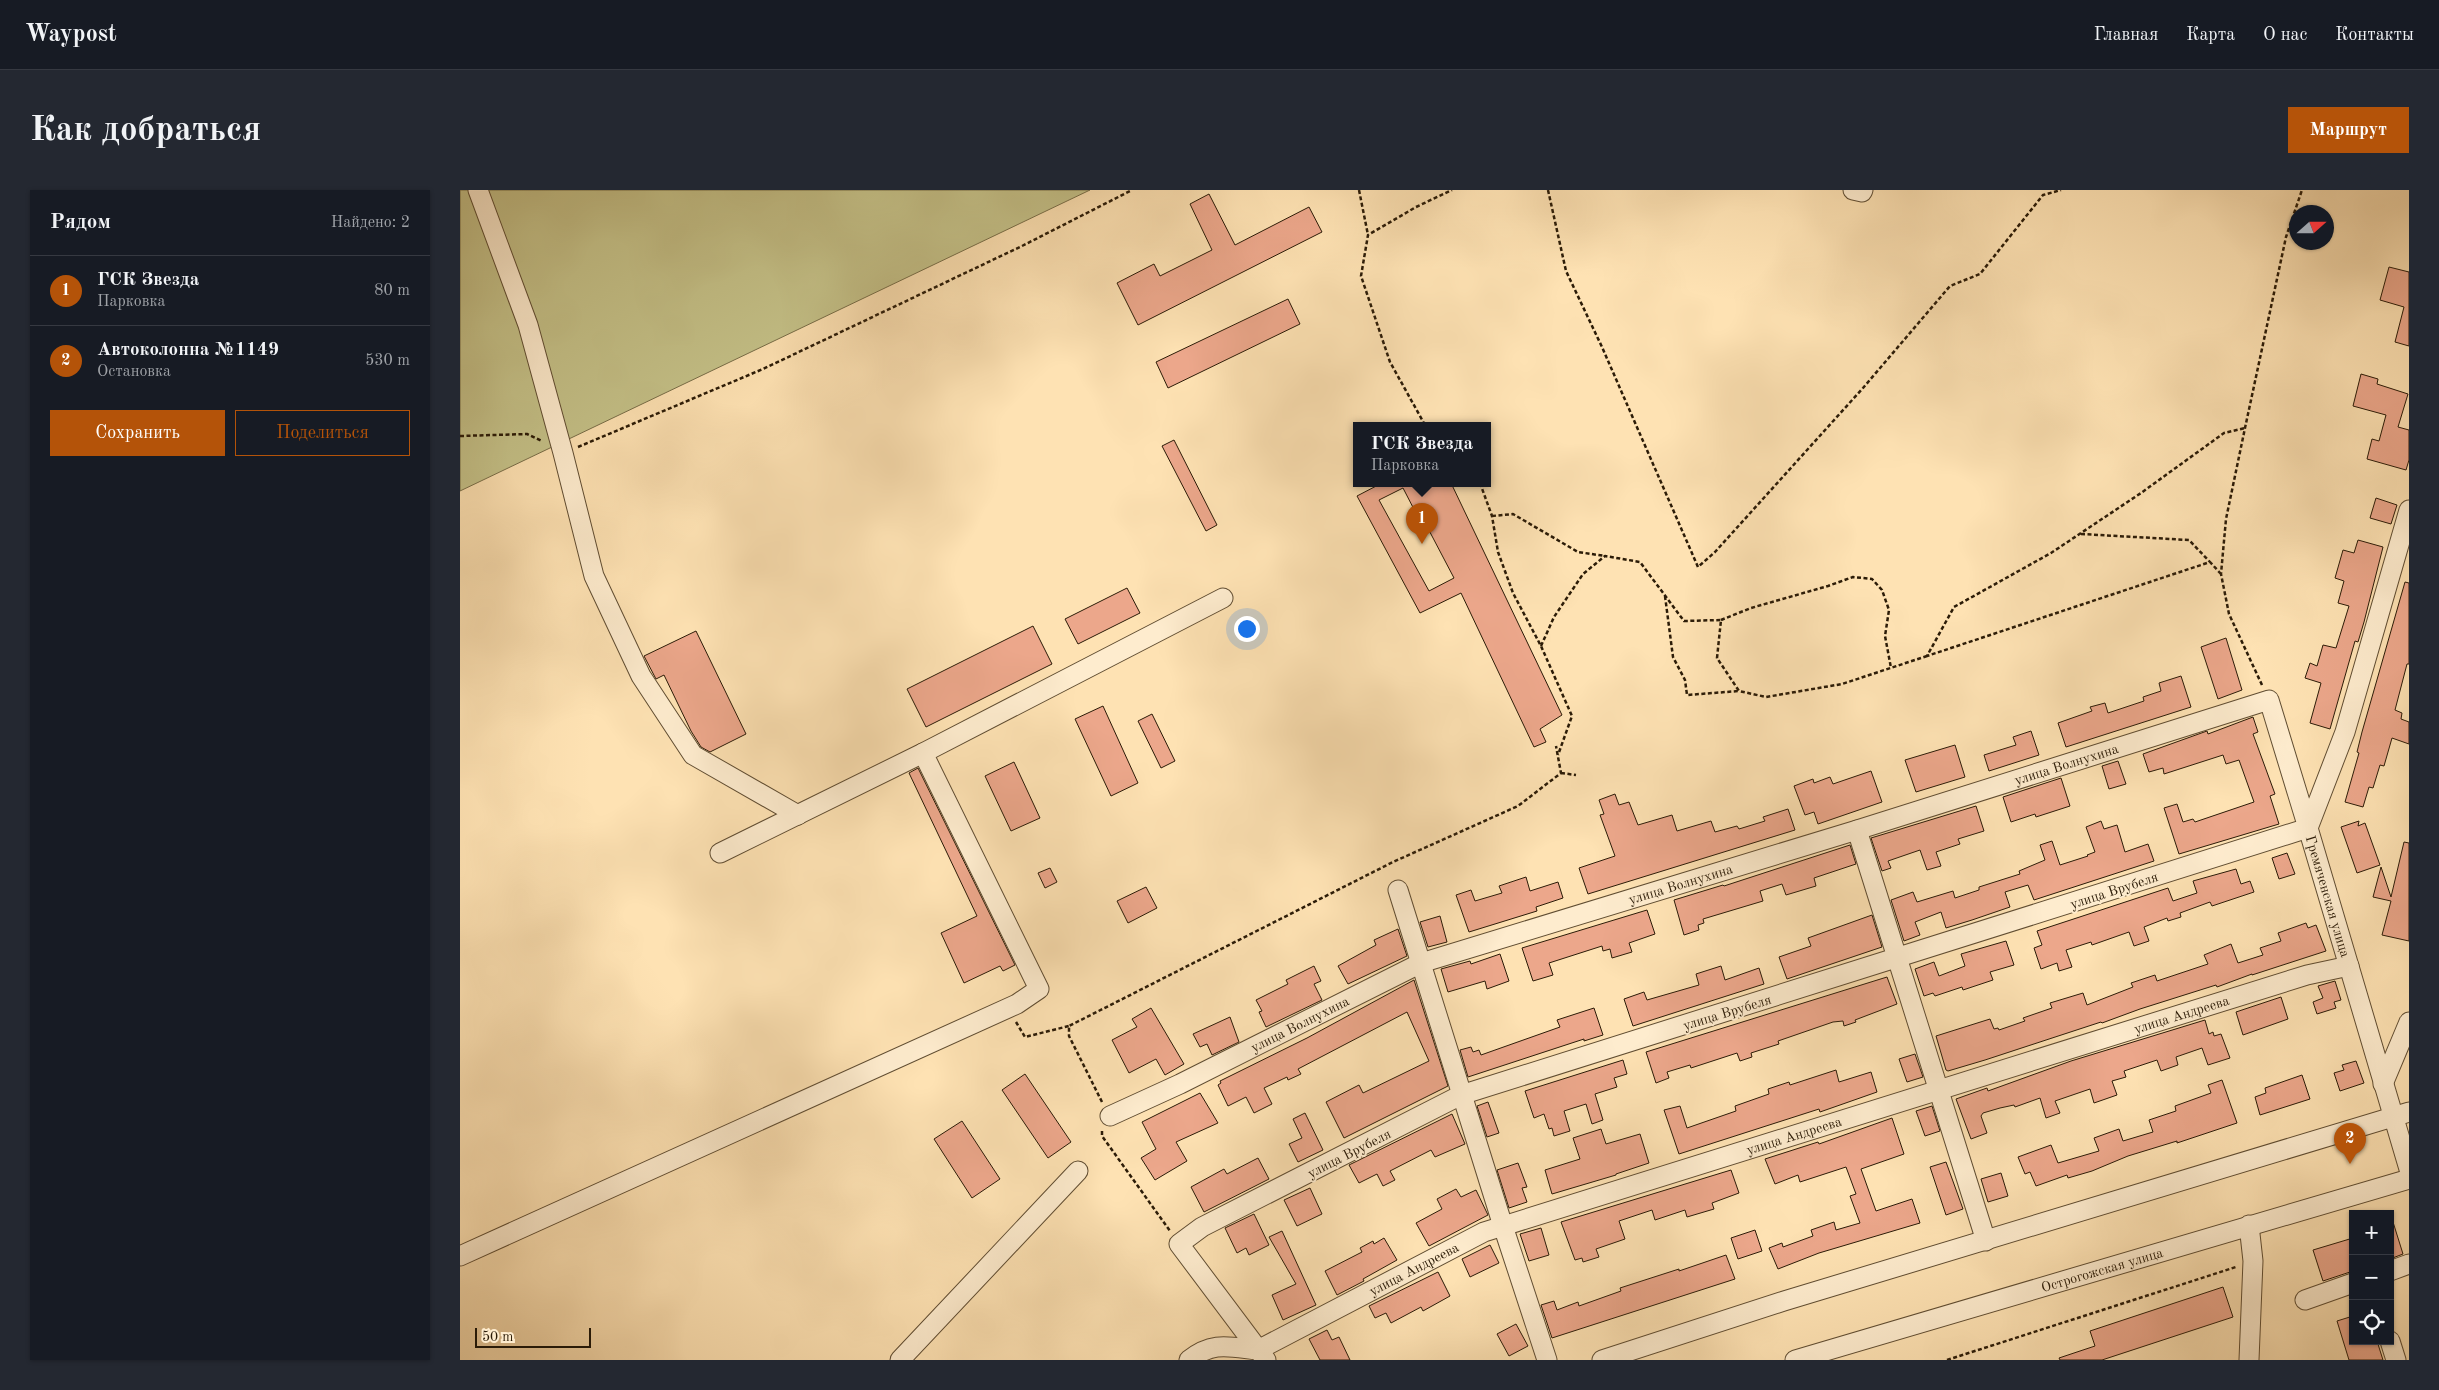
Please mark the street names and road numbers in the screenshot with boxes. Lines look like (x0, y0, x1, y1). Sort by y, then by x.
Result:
street label: улица Волнухина (2013, 742, 2120, 788)
street label: Гремяченская улица (2303, 834, 2352, 959)
street label: улица Волнухина (1627, 862, 1735, 907)
street label: улица Врубеля (2069, 870, 2160, 912)
street label: улица Врубеля (1682, 993, 1773, 1033)
street label: улица Волнухина (1249, 994, 1352, 1055)
street label: улица Андреева (2132, 994, 2231, 1037)
street label: улица Андреева (1745, 1115, 1844, 1158)
street label: улица Врубеля (1306, 1127, 1393, 1181)
street label: улица Андреева (1367, 1240, 1461, 1299)
street label: Острогожская улица (2040, 1246, 2165, 1295)

